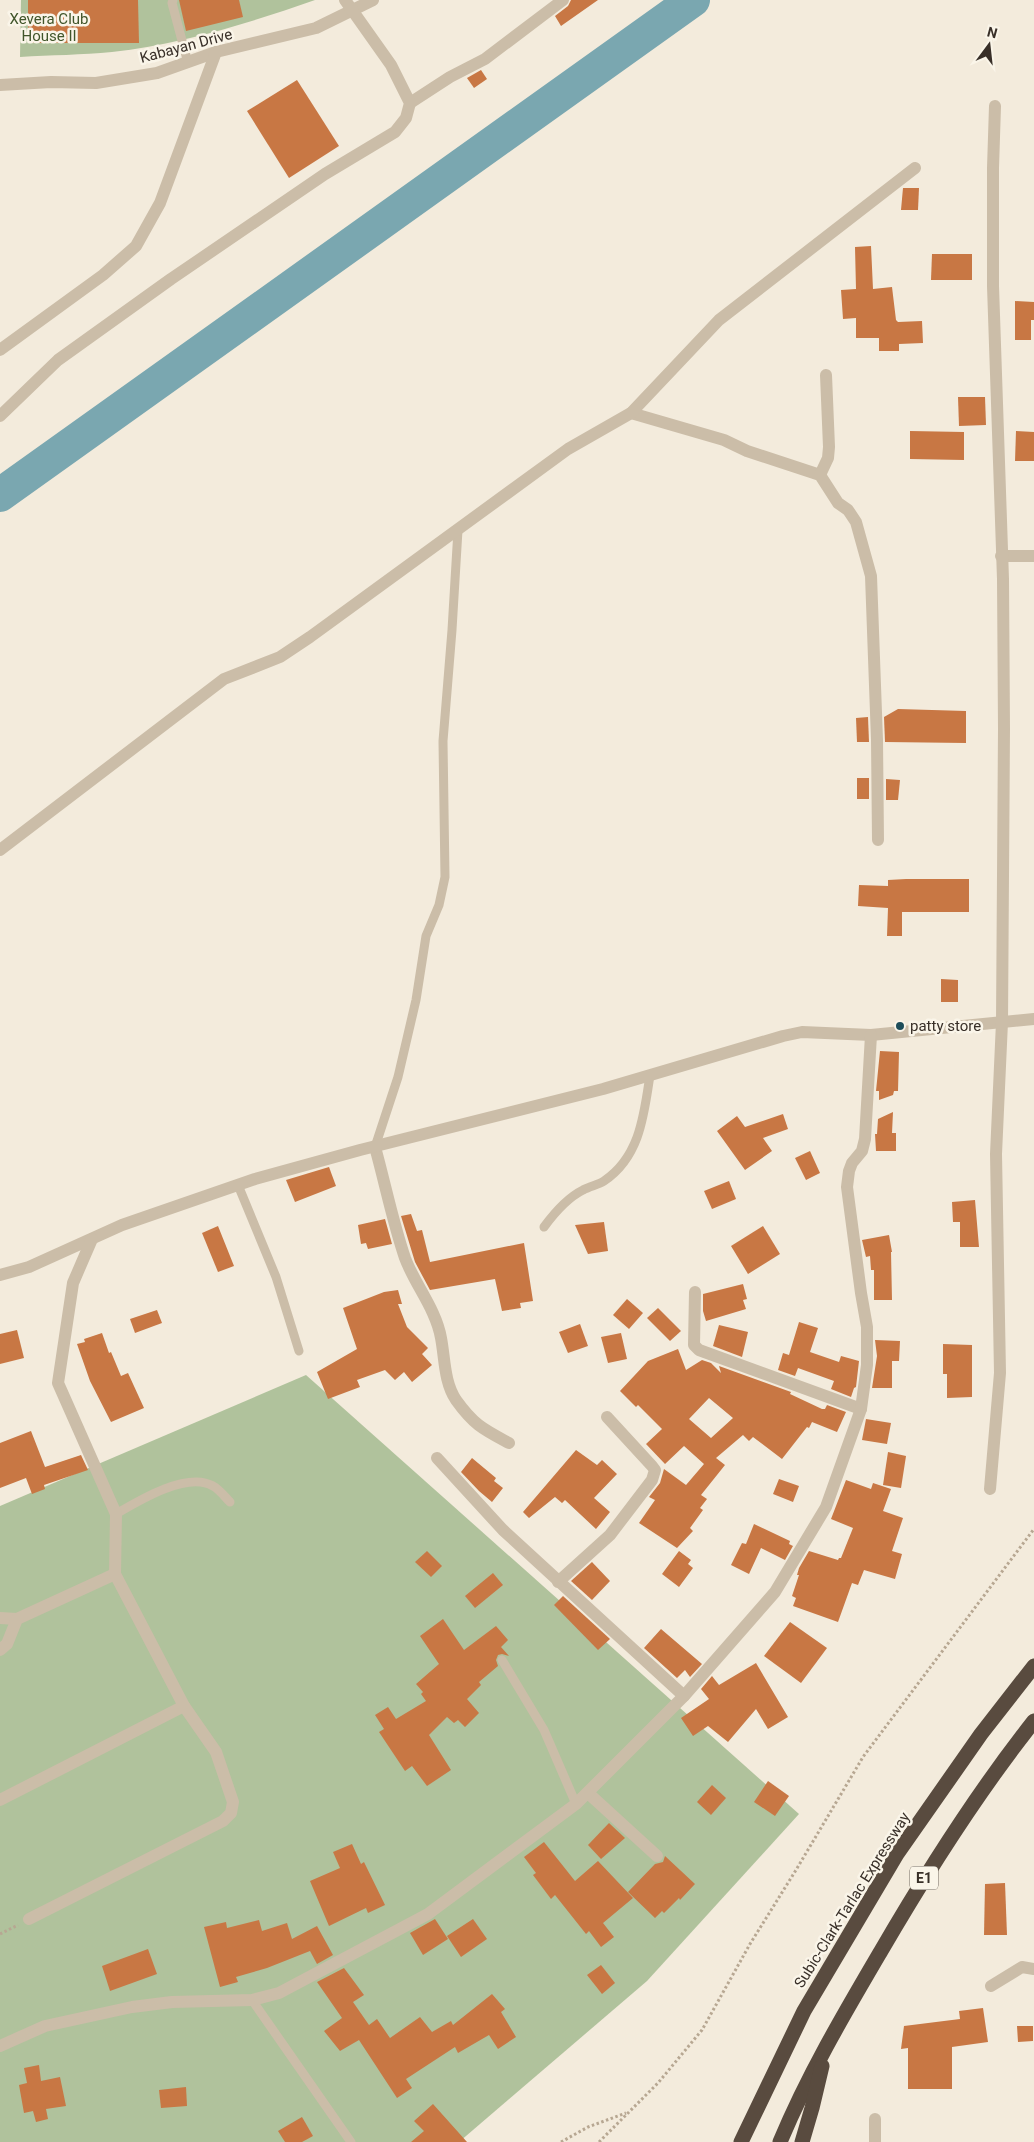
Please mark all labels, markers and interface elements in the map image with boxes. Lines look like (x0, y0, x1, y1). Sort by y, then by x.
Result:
park label: Xevera Club House II (10, 10, 88, 45)
north arrow (964, 20, 1014, 70)
text: N (986, 23, 999, 41)
street label: Kabayan Drive (138, 25, 234, 67)
place label: patty store (910, 1017, 981, 1035)
marker: patty store (894, 1020, 906, 1032)
street label: Subic-Clark-Tarlac Expressway (790, 1809, 914, 1991)
road number: E1 (910, 1866, 938, 1890)

